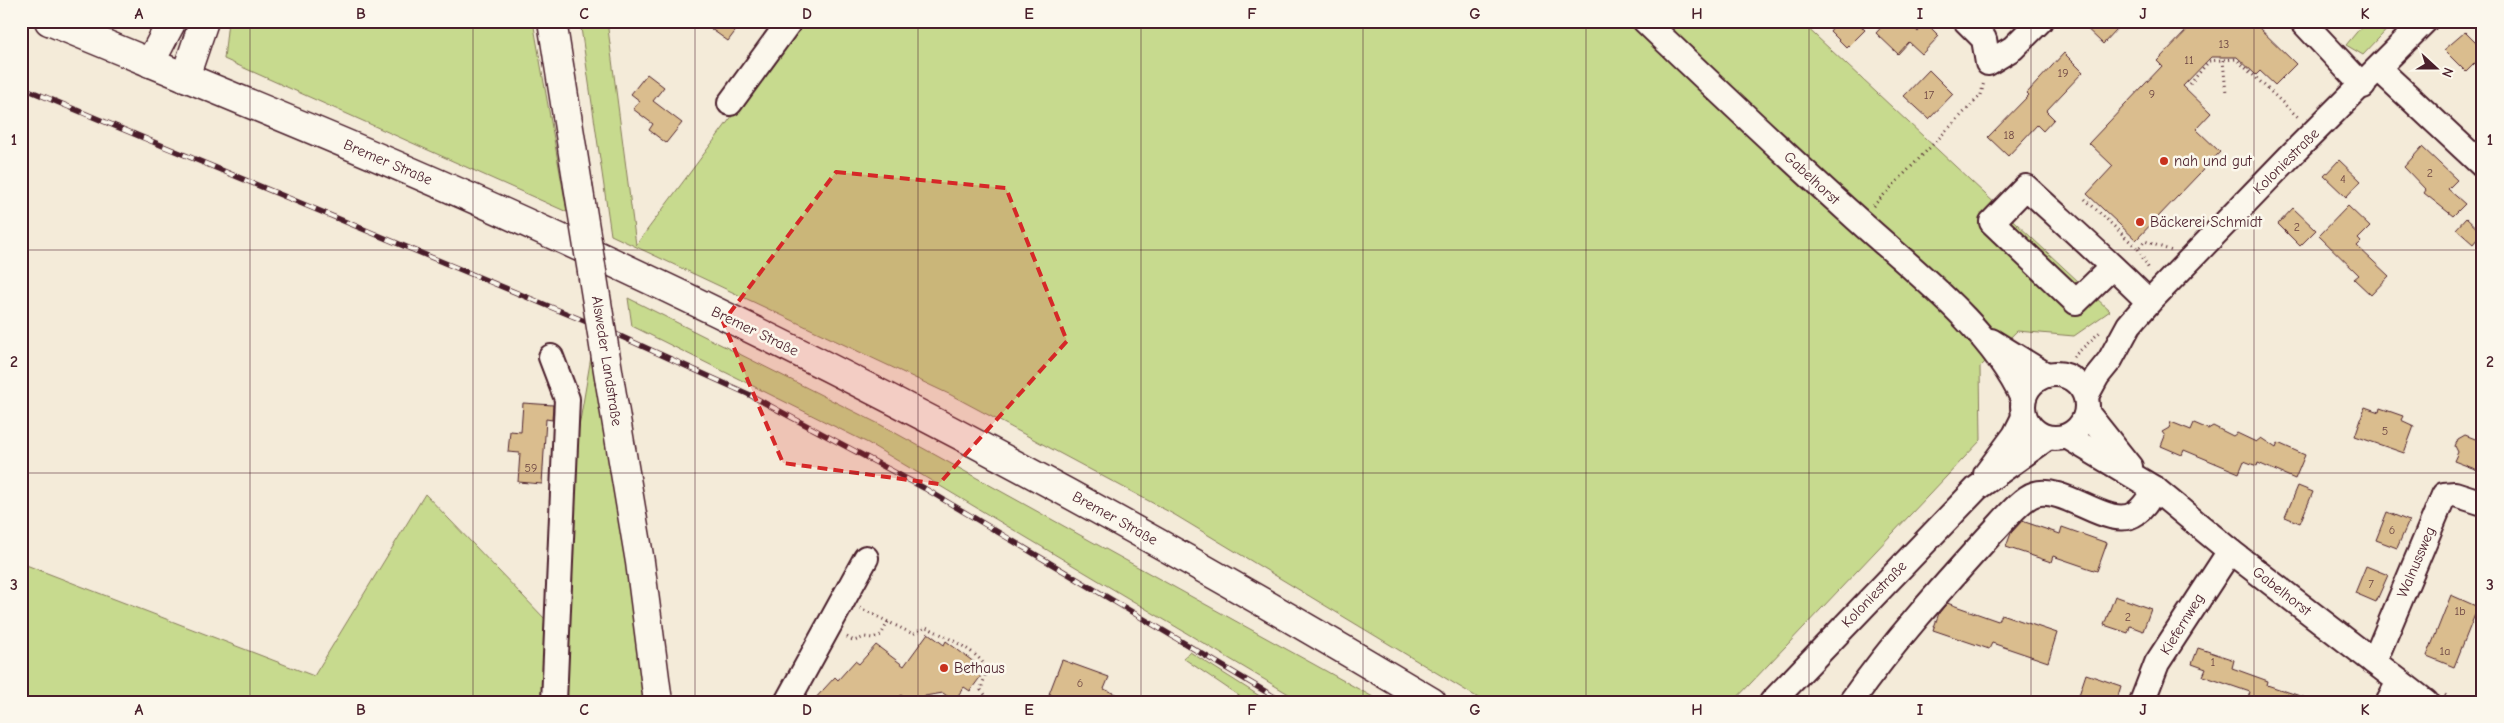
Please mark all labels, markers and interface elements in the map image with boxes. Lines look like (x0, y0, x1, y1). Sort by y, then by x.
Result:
text: A (135, 5, 144, 23)
text: B (356, 5, 366, 23)
text: C (579, 5, 589, 23)
text: D (802, 5, 812, 23)
text: E (1024, 5, 1034, 23)
text: F (1247, 5, 1257, 23)
text: G (1469, 5, 1481, 23)
text: H (1691, 5, 1703, 23)
text: I (1917, 5, 1923, 23)
text: J (2139, 5, 2147, 23)
text: K (2360, 5, 2370, 23)
house number: 13 (2219, 37, 2229, 51)
north arrow (2412, 42, 2462, 92)
house number: 11 (2184, 53, 2194, 67)
text: N (2438, 65, 2457, 80)
house number: 19 (2057, 66, 2069, 80)
house number: 9 (2149, 87, 2155, 101)
house number: 17 (1924, 88, 1935, 102)
street label: Koloniestraße (2249, 124, 2323, 198)
house number: 18 (2004, 128, 2014, 142)
text: 1 (11, 131, 17, 149)
text: 1 (2487, 131, 2493, 149)
street label: Bremer Straße (341, 135, 436, 189)
street label: Gabelhorst (1780, 148, 1844, 209)
place label: nah und gut (2174, 152, 2253, 170)
marker: nah und gut (2158, 155, 2170, 167)
house number: 2 (2427, 166, 2433, 180)
house number: 4 (2340, 172, 2346, 186)
place label: Bäckerei Schmidt (2150, 213, 2263, 231)
marker: Bäckerei Schmidt (2134, 216, 2146, 228)
house number: 2 (2294, 220, 2300, 234)
street label: Alsweder Landstraße (588, 295, 626, 428)
street label: Bremer Straße (708, 302, 802, 360)
text: 2 (10, 353, 18, 371)
text: 2 (2486, 353, 2494, 371)
house number: 5 (2382, 424, 2388, 438)
house number: 59 (525, 461, 537, 475)
street label: Bremer Straße (1069, 487, 1161, 549)
house number: 6 (2389, 523, 2395, 537)
street label: Walnussweg (2393, 524, 2439, 600)
street label: Koloniestraße (1838, 556, 1911, 631)
street label: Gabelhorst (2249, 562, 2316, 620)
text: 3 (10, 576, 18, 594)
text: 3 (2486, 576, 2494, 594)
house number: 7 (2368, 577, 2374, 591)
street label: Kiefernweg (2156, 590, 2208, 658)
house number: 1b (2454, 604, 2466, 618)
house number: 2 (2125, 610, 2131, 624)
house number: 1a (2440, 644, 2450, 658)
house number: 1 (2211, 655, 2216, 669)
place label: Bethaus (954, 659, 1005, 677)
marker: Bethaus (938, 662, 950, 674)
house number: 6 (1077, 676, 1083, 690)
text: A (135, 701, 144, 719)
text: B (356, 701, 366, 719)
text: C (579, 701, 589, 719)
text: D (802, 701, 812, 719)
text: E (1024, 701, 1034, 719)
text: F (1247, 701, 1257, 719)
text: G (1469, 701, 1481, 719)
text: H (1691, 701, 1703, 719)
text: I (1917, 701, 1923, 719)
text: J (2139, 701, 2147, 719)
text: K (2360, 701, 2370, 719)

